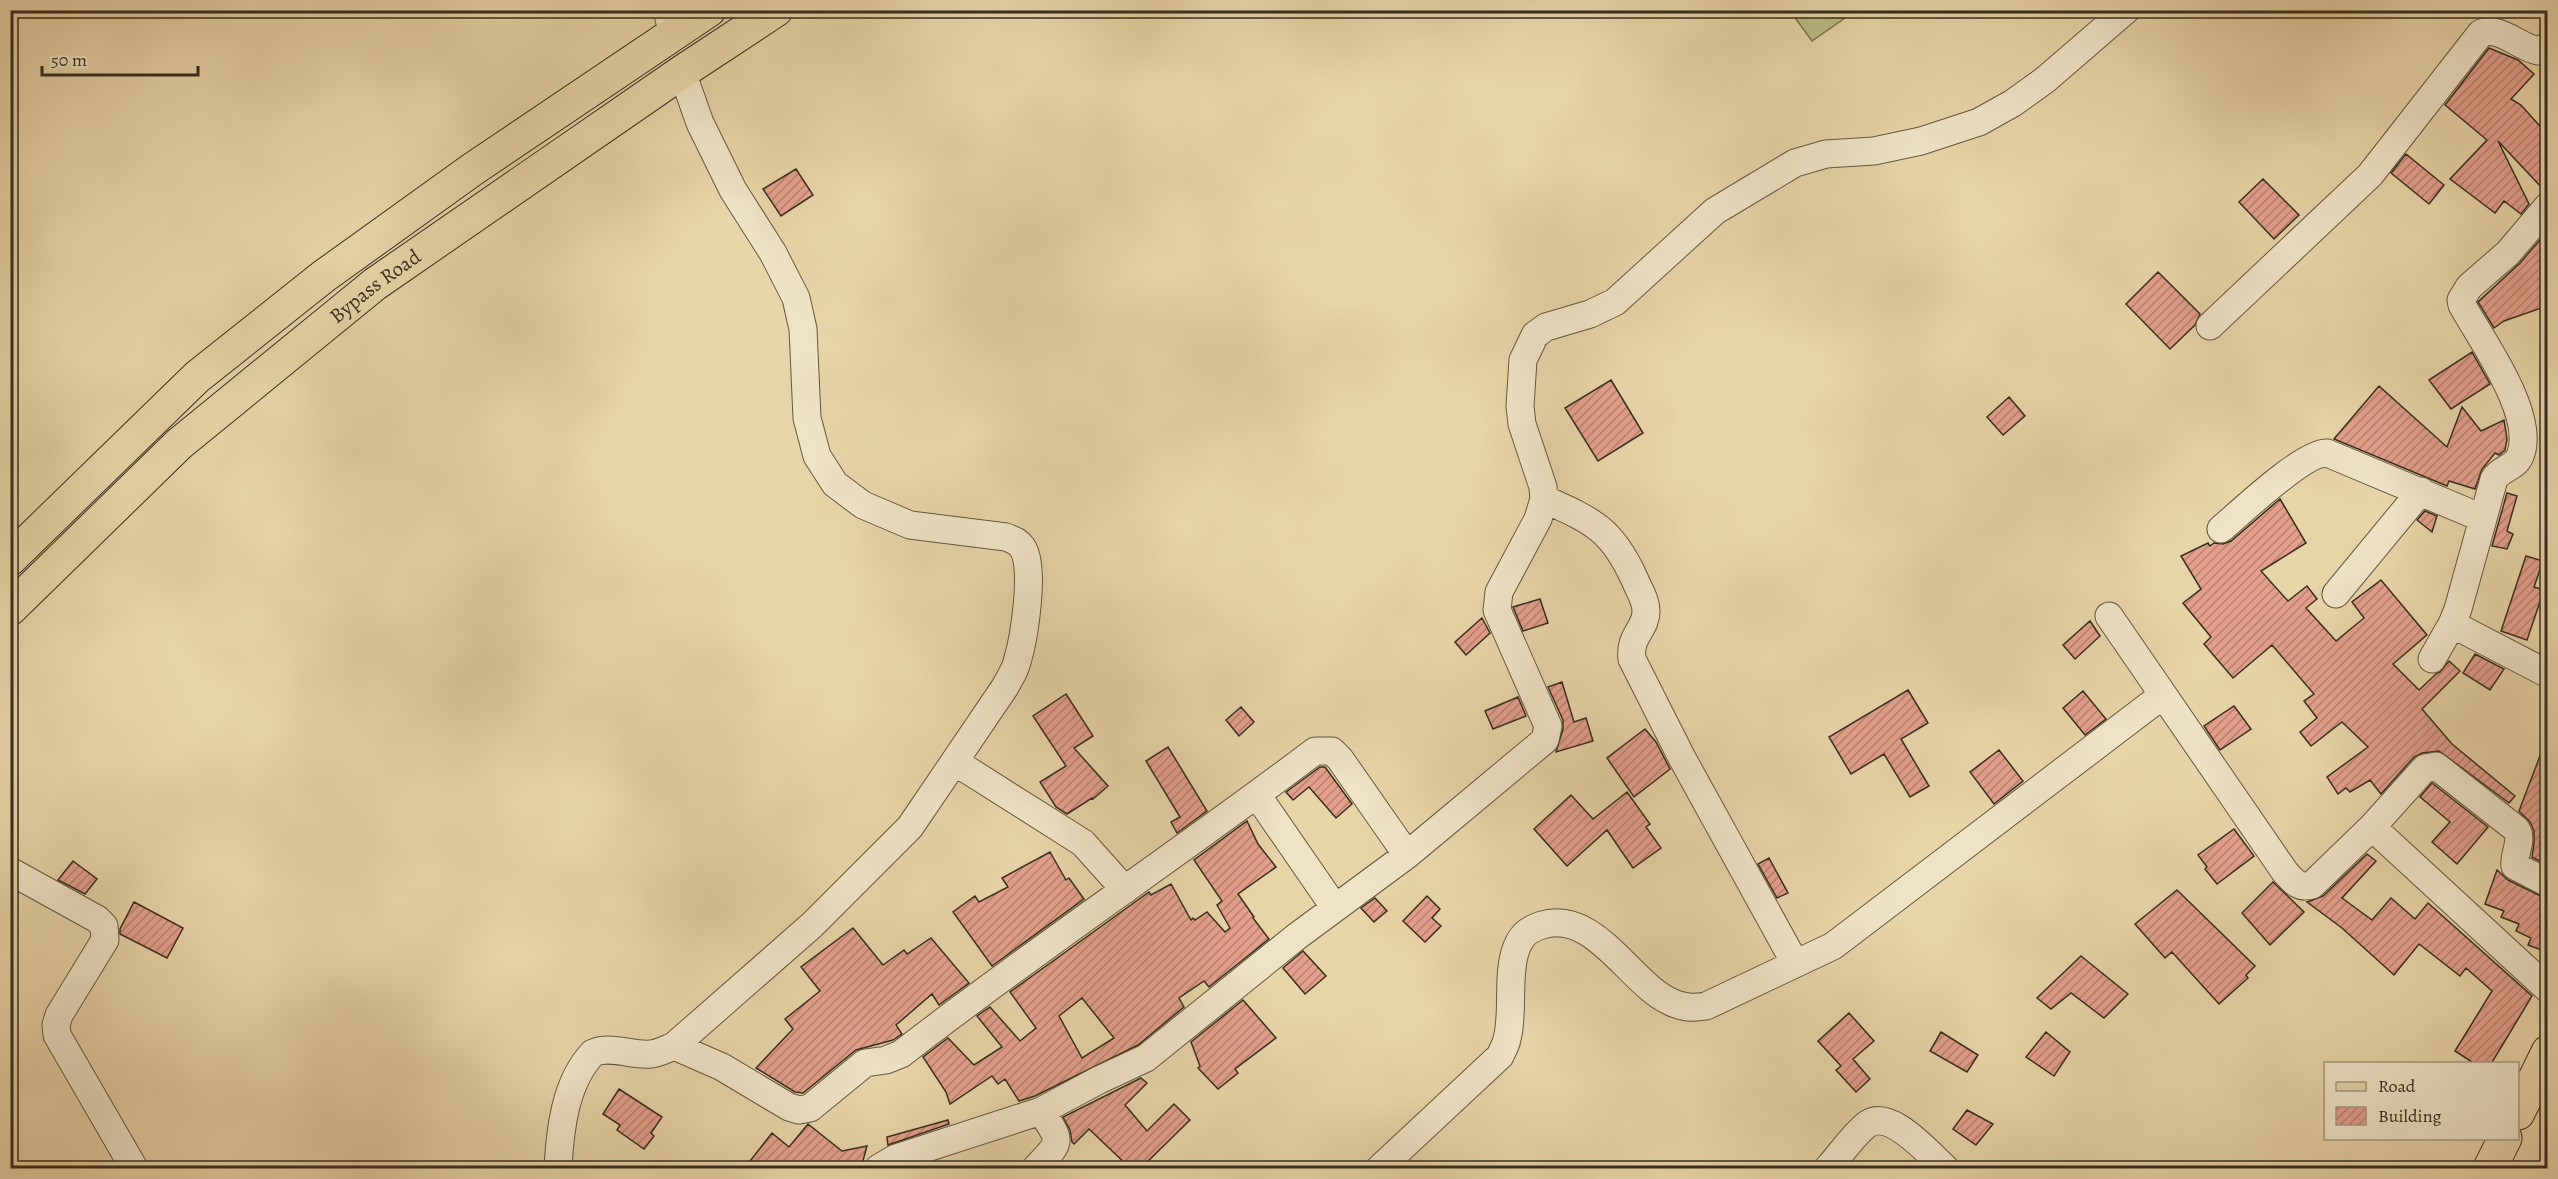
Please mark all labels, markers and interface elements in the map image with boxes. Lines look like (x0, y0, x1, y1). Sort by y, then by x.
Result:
scale bar (42, 39, 198, 77)
text: 50 m (51, 48, 87, 72)
street label: Bypass Road (324, 242, 427, 330)
legend (2324, 1062, 2519, 1140)
text: Road (2378, 1074, 2416, 1098)
text: Building (2378, 1104, 2442, 1128)

